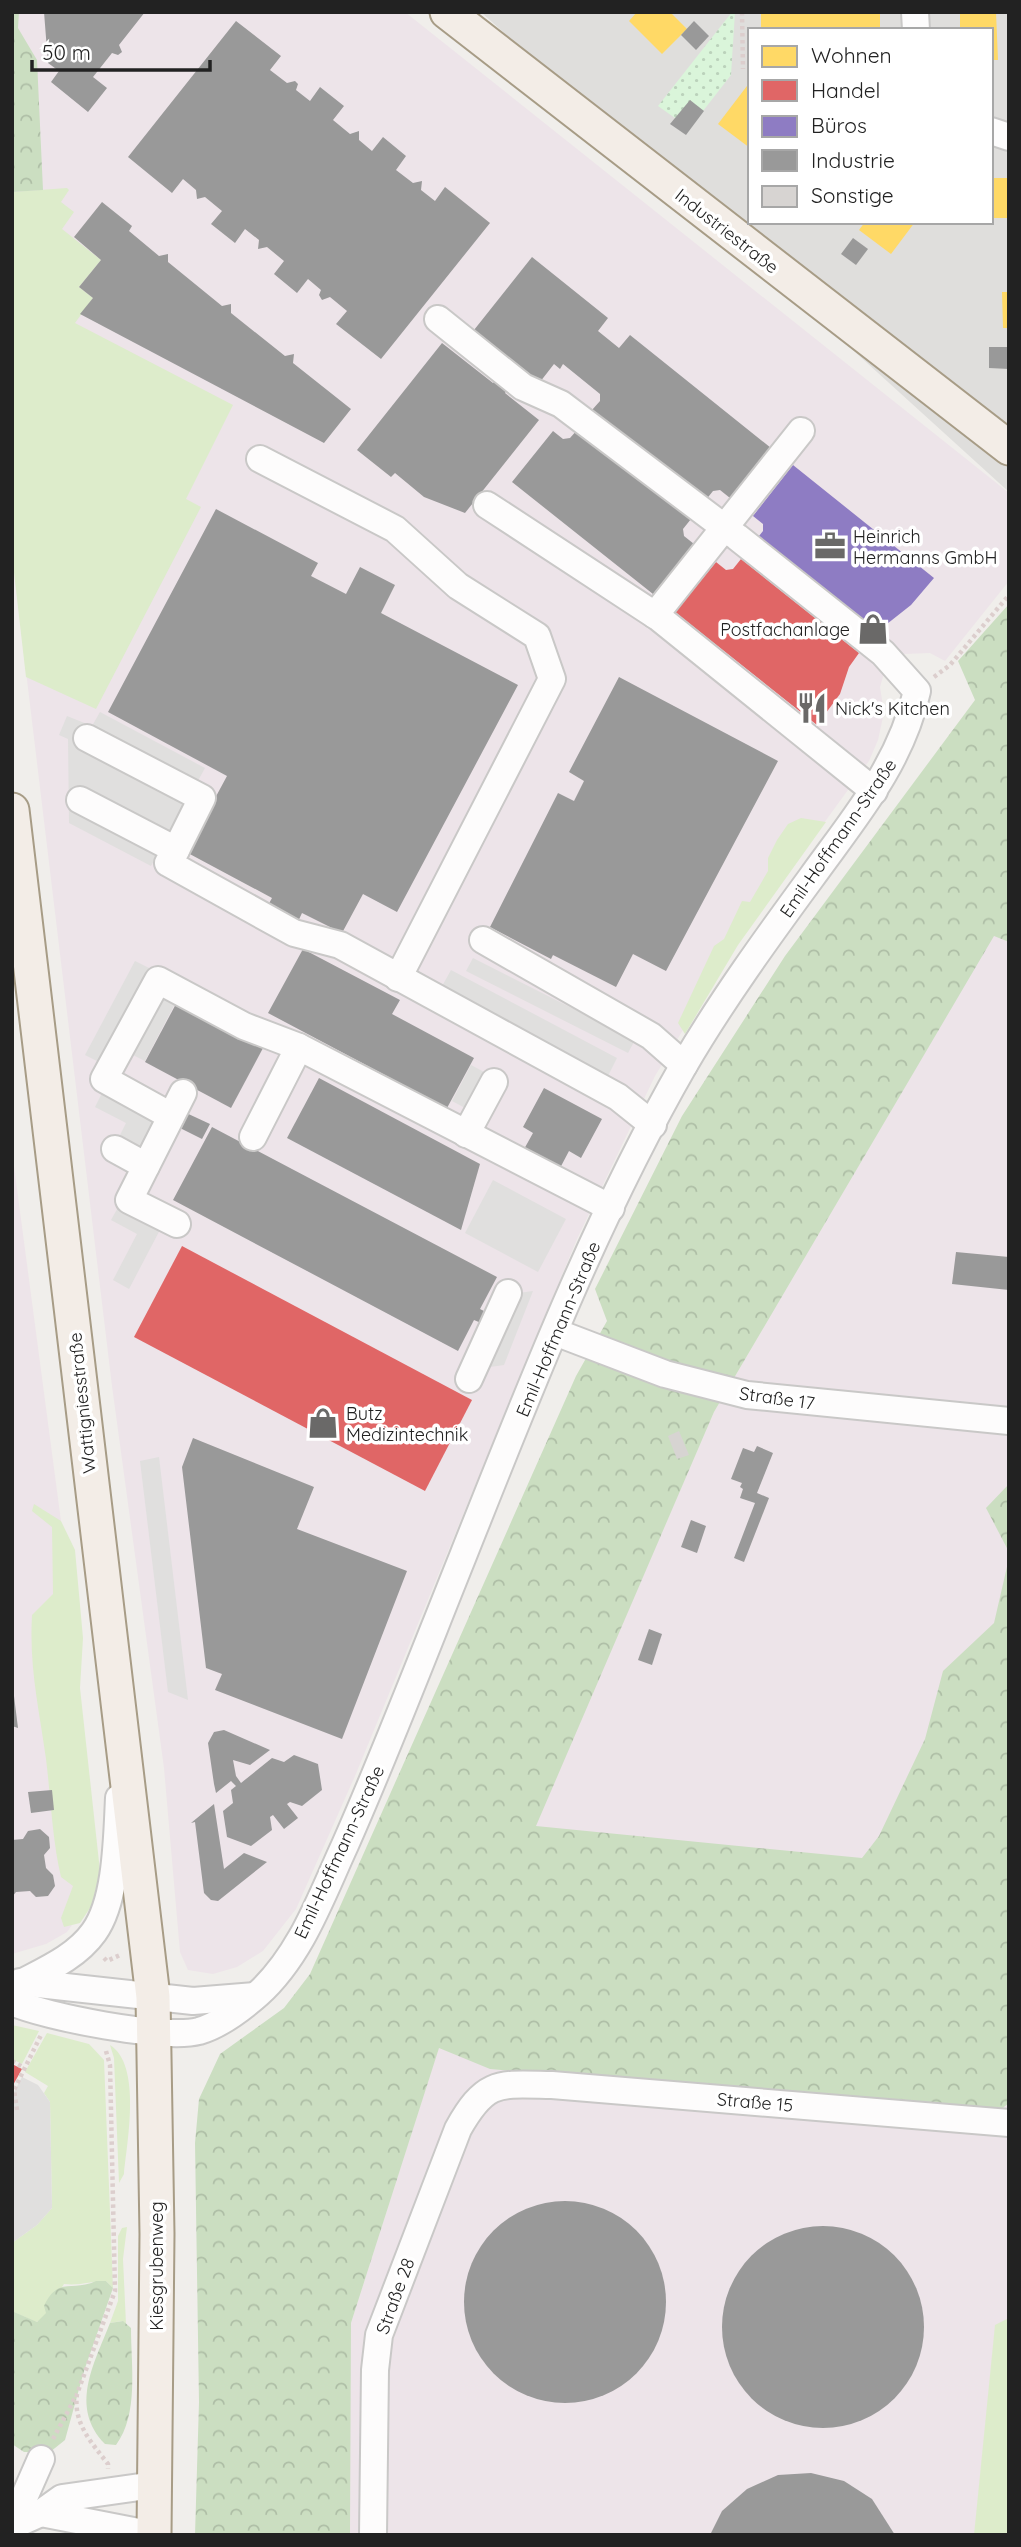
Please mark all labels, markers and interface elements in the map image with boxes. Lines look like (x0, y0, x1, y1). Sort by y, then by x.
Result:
scale bar (32, 28, 210, 72)
legend (748, 28, 993, 224)
text: 50 m (42, 39, 91, 65)
text: Wohnen (811, 42, 892, 68)
text: Handel (811, 77, 880, 103)
text: Büros (811, 112, 867, 138)
text: Industrie (811, 147, 895, 173)
text: Sonstige (811, 182, 894, 208)
street label: Industriestraße (671, 183, 783, 279)
place label: Heinrich Hermanns GmbH (853, 525, 997, 569)
office icon: Heinrich Hermanns GmbH (813, 529, 847, 563)
shop icon: Postfachanlage (856, 612, 890, 646)
place label: Postfachanlage (720, 618, 850, 641)
restaurant icon: Nick's Kitchen (795, 691, 829, 725)
place label: Nick's Kitchen (835, 697, 950, 720)
street label: Emil-Hoffmann-Straße (775, 754, 901, 922)
street label: Emil-Hoffmann-Straße (511, 1238, 605, 1420)
street label: Wattigniesstraße (63, 1331, 101, 1475)
street label: Straße 17 (738, 1381, 816, 1415)
place label: Butz Medizintechnik (346, 1402, 468, 1446)
shop icon: Butz Medizintechnik (306, 1406, 340, 1440)
street label: Emil-Hoffmann-Straße (289, 1762, 389, 1942)
street label: Straße 15 (716, 2087, 794, 2117)
street label: Kiesgrubenweg (145, 2201, 168, 2331)
street label: Straße 28 (371, 2255, 419, 2337)

